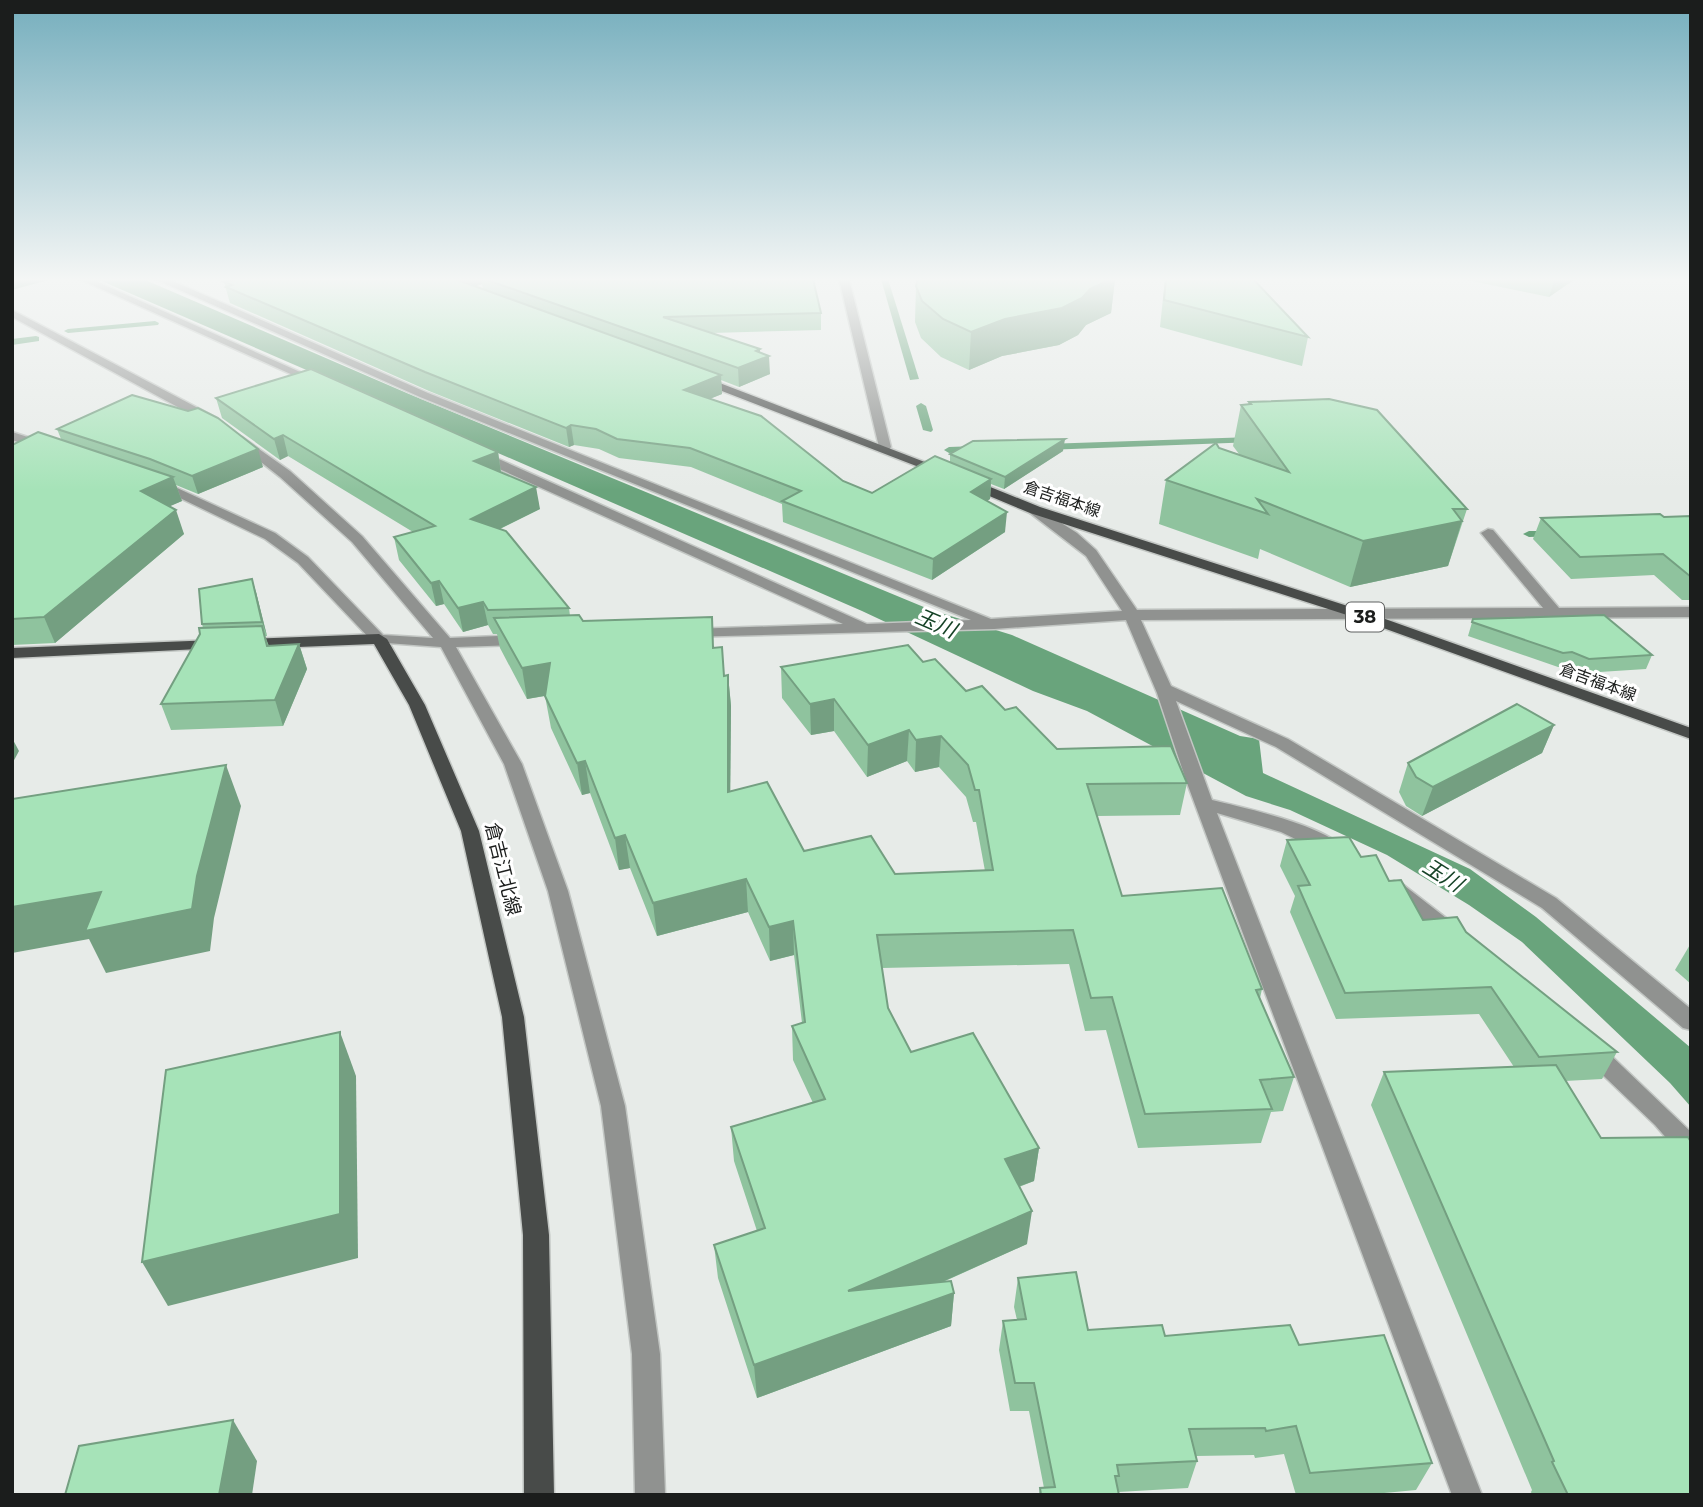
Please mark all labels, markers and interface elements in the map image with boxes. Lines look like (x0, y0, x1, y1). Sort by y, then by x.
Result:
street label: 倉吉福本線 (1021, 477, 1103, 521)
road number: 38 (1346, 602, 1384, 632)
water label: 玉川 (912, 603, 962, 643)
street label: 倉吉福本線 (1557, 659, 1639, 705)
street label: 倉吉江北線 (480, 820, 526, 918)
water label: 玉川 (1419, 853, 1469, 898)

